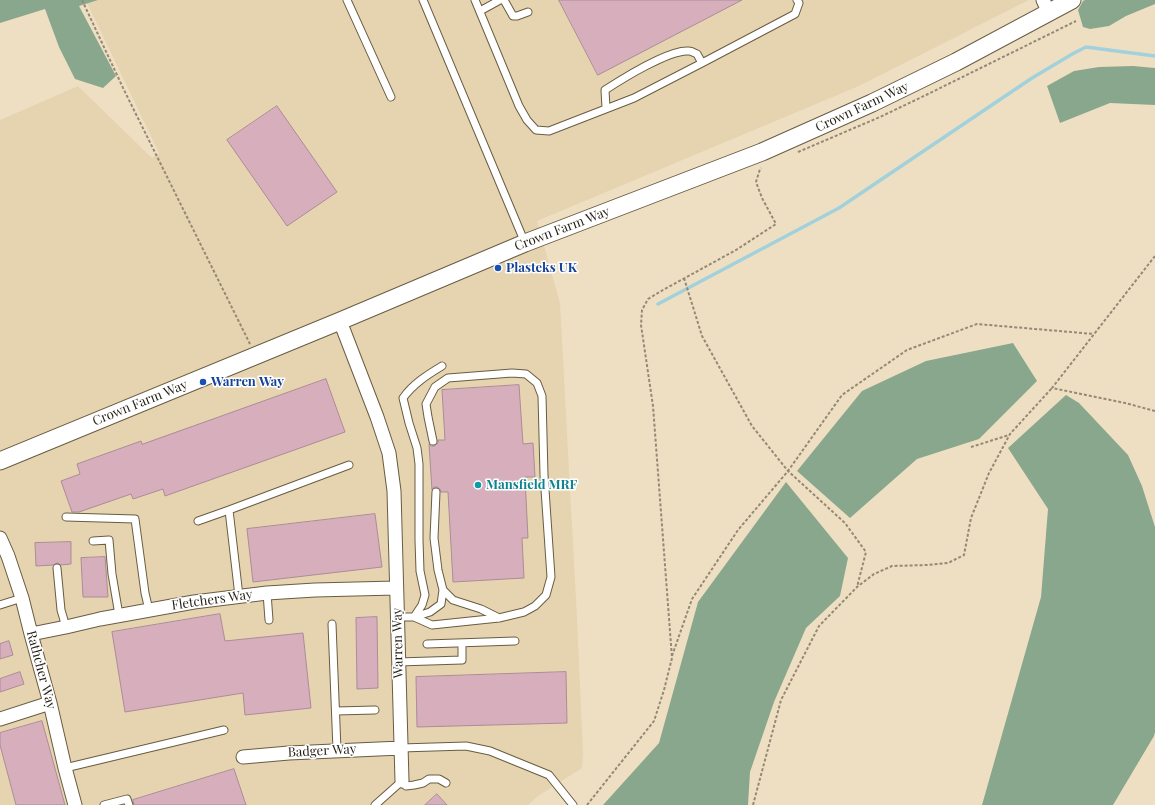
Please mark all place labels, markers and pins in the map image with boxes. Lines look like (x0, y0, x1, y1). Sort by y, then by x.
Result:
place label: Plasteks UK (506, 260, 577, 276)
marker: Plasteks UK (493, 263, 503, 273)
place label: Warren Way (211, 374, 284, 390)
marker: Warren Way (198, 377, 208, 387)
place label: Mansfield MRF (486, 477, 577, 493)
marker: Mansfield MRF (473, 480, 483, 490)

